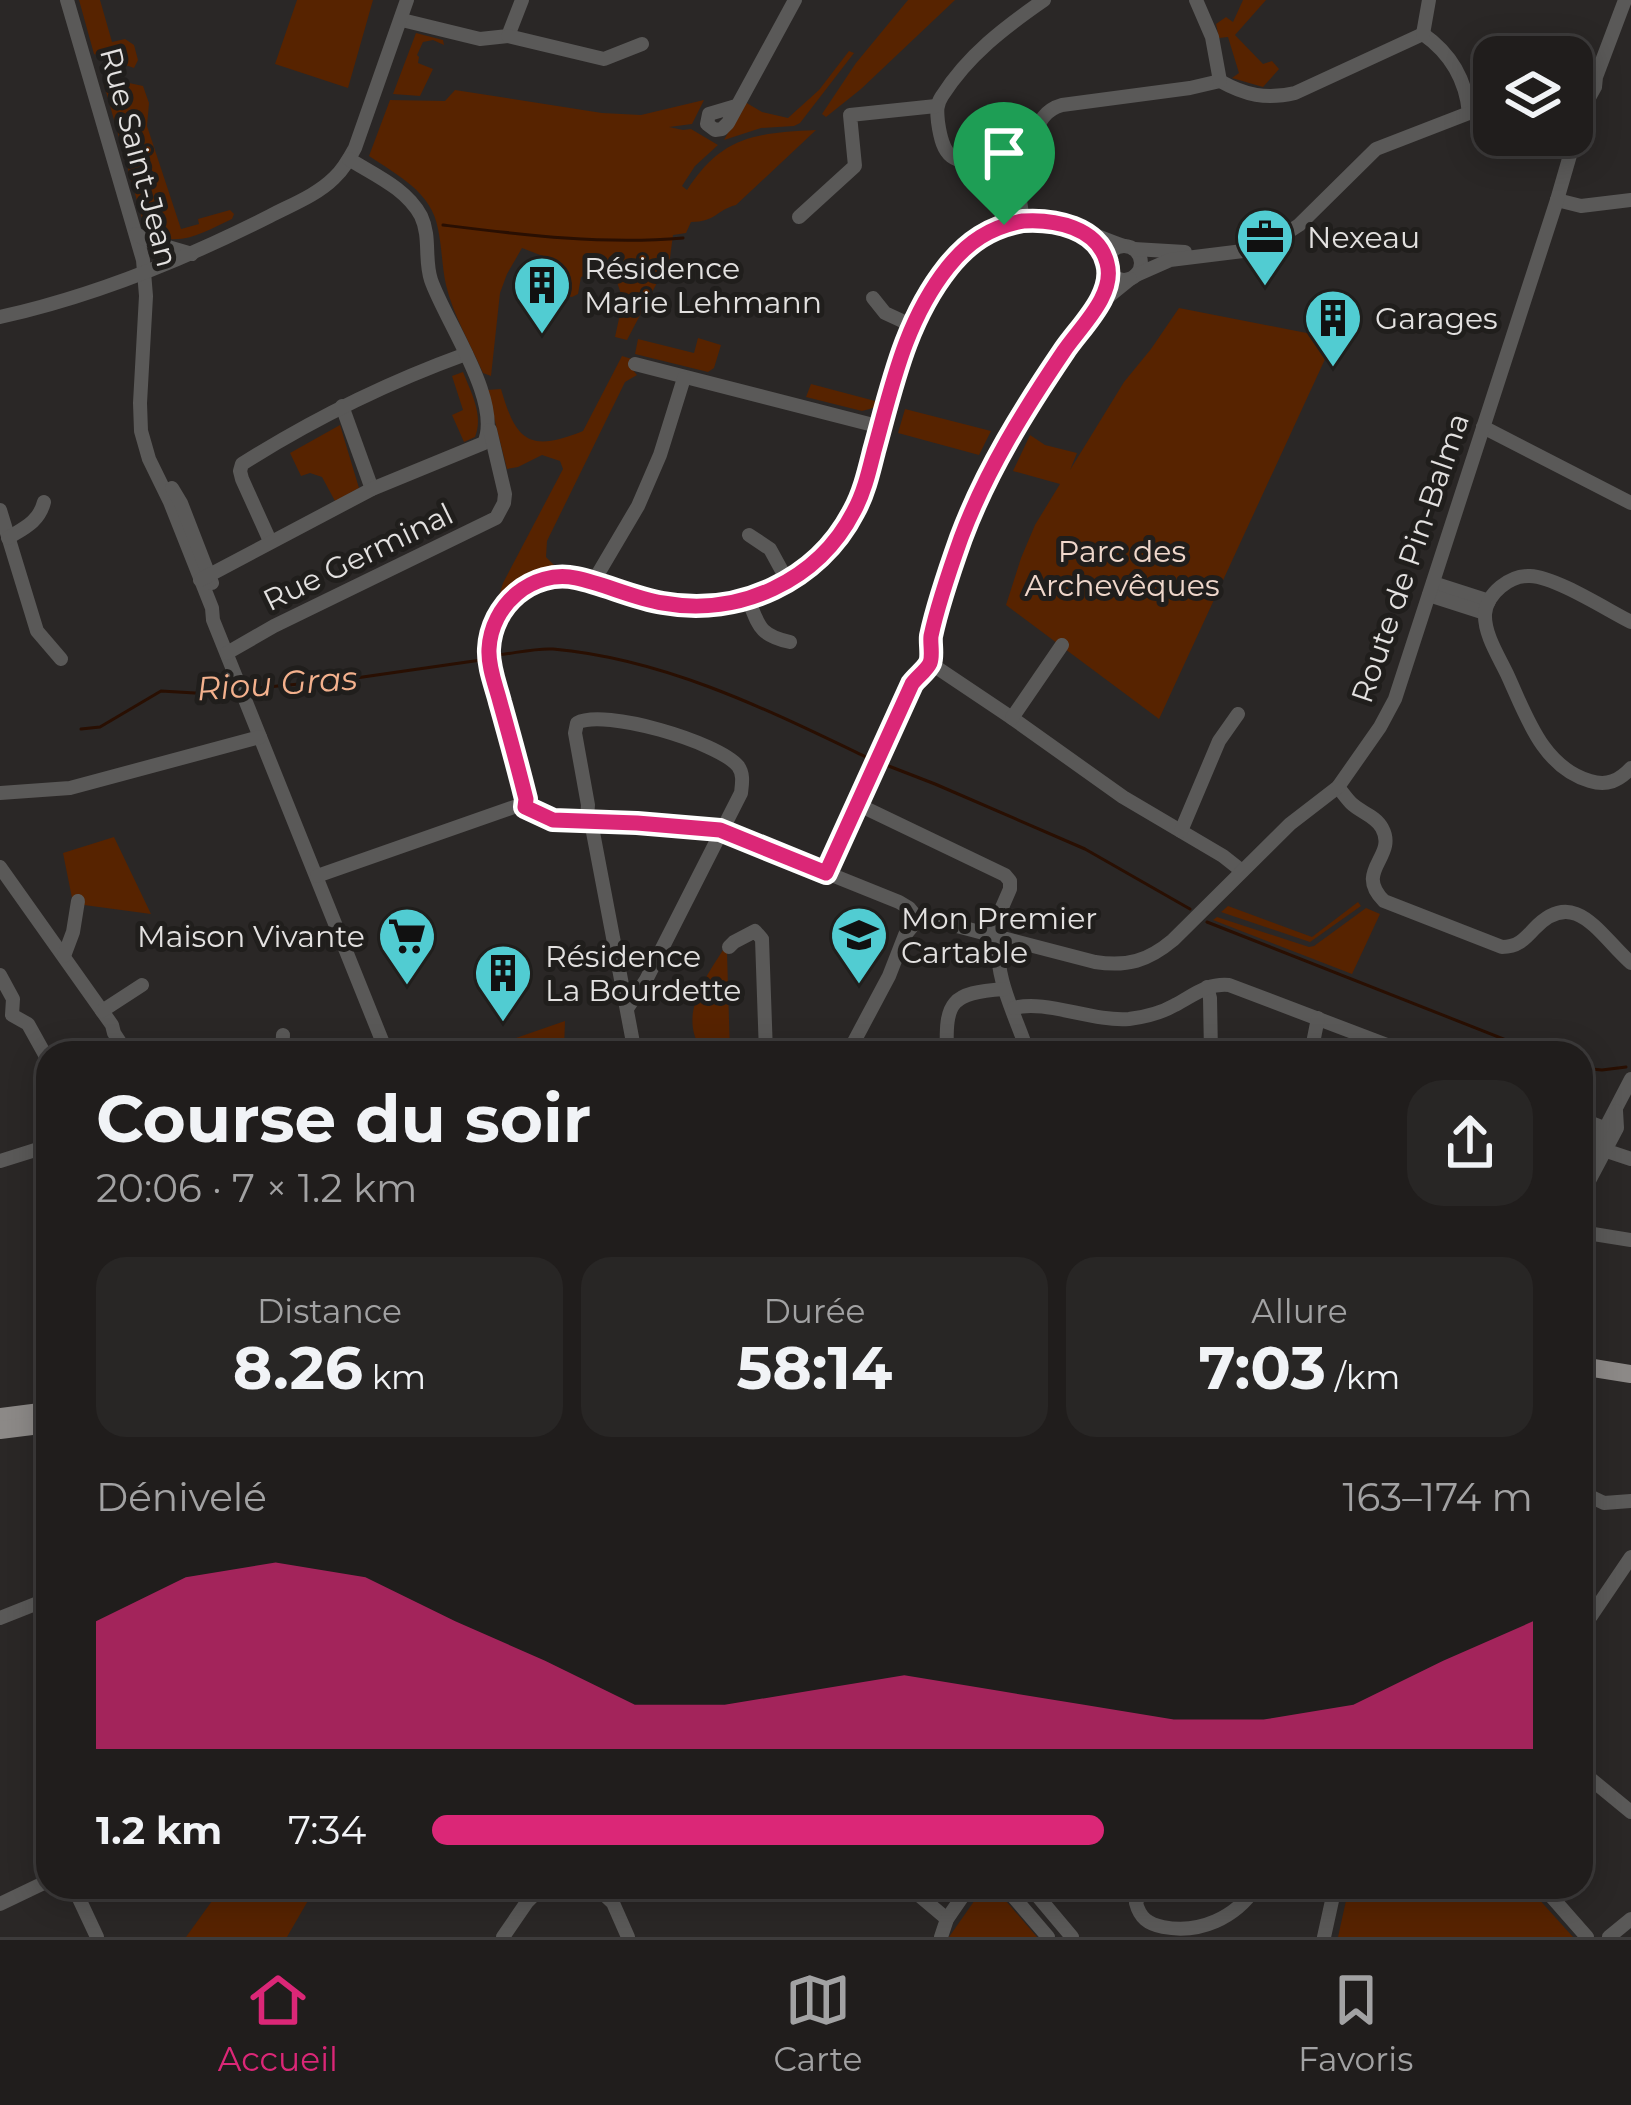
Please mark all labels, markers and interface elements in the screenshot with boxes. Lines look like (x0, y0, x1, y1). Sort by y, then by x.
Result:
map controls (1473, 36, 1593, 156)
button: layers (1473, 36, 1593, 156)
street label: Rue Saint-Jean (92, 43, 186, 271)
pin (953, 102, 1055, 225)
icon: arrive (971, 120, 1037, 186)
office icon: Nexeau (1234, 206, 1296, 288)
place label: Nexeau (1307, 219, 1420, 256)
place label: Résidence Marie Lehmann (584, 250, 822, 321)
building icon: Résidence Marie Lehmann (511, 254, 573, 336)
building icon: Garages (1302, 287, 1364, 369)
place label: Garages (1375, 300, 1498, 337)
street label: Route de Pin-Balma (1343, 408, 1477, 708)
street label: Rue Germinal (257, 495, 459, 619)
park label: Parc des Archevêques (1024, 533, 1220, 604)
water label: Riou Gras (195, 657, 359, 709)
place label: Mon Premier Cartable (901, 900, 1097, 971)
school or university icon: Mon Premier Cartable (828, 904, 890, 986)
supermarket icon: Maison Vivante (376, 905, 438, 987)
place label: Maison Vivante (137, 918, 365, 955)
place label: Résidence La Bourdette (545, 938, 741, 1009)
building icon: Résidence La Bourdette (472, 942, 534, 1024)
text: Course du soir (96, 1078, 591, 1159)
button: share (1407, 1080, 1533, 1206)
text: 20:06 · 7 × 1.2 km (96, 1164, 417, 1212)
text: Distance (257, 1291, 402, 1331)
text: Durée (763, 1291, 866, 1331)
text: Allure (1251, 1291, 1348, 1331)
text: 8.26 (233, 1331, 363, 1404)
text: 58:14 (737, 1331, 892, 1404)
text: 7:03 (1199, 1331, 1326, 1404)
text: km (363, 1357, 426, 1397)
text: /km (1326, 1357, 1400, 1397)
text: Dénivelé (96, 1473, 267, 1521)
text: 163–174 m (1342, 1473, 1533, 1521)
text: 1.2 km (96, 1806, 222, 1854)
text: 7:34 (288, 1806, 366, 1854)
tab: Accueil (218, 1967, 338, 2079)
tab: Carte (773, 1967, 862, 2079)
tab: Favoris (1298, 1967, 1413, 2079)

